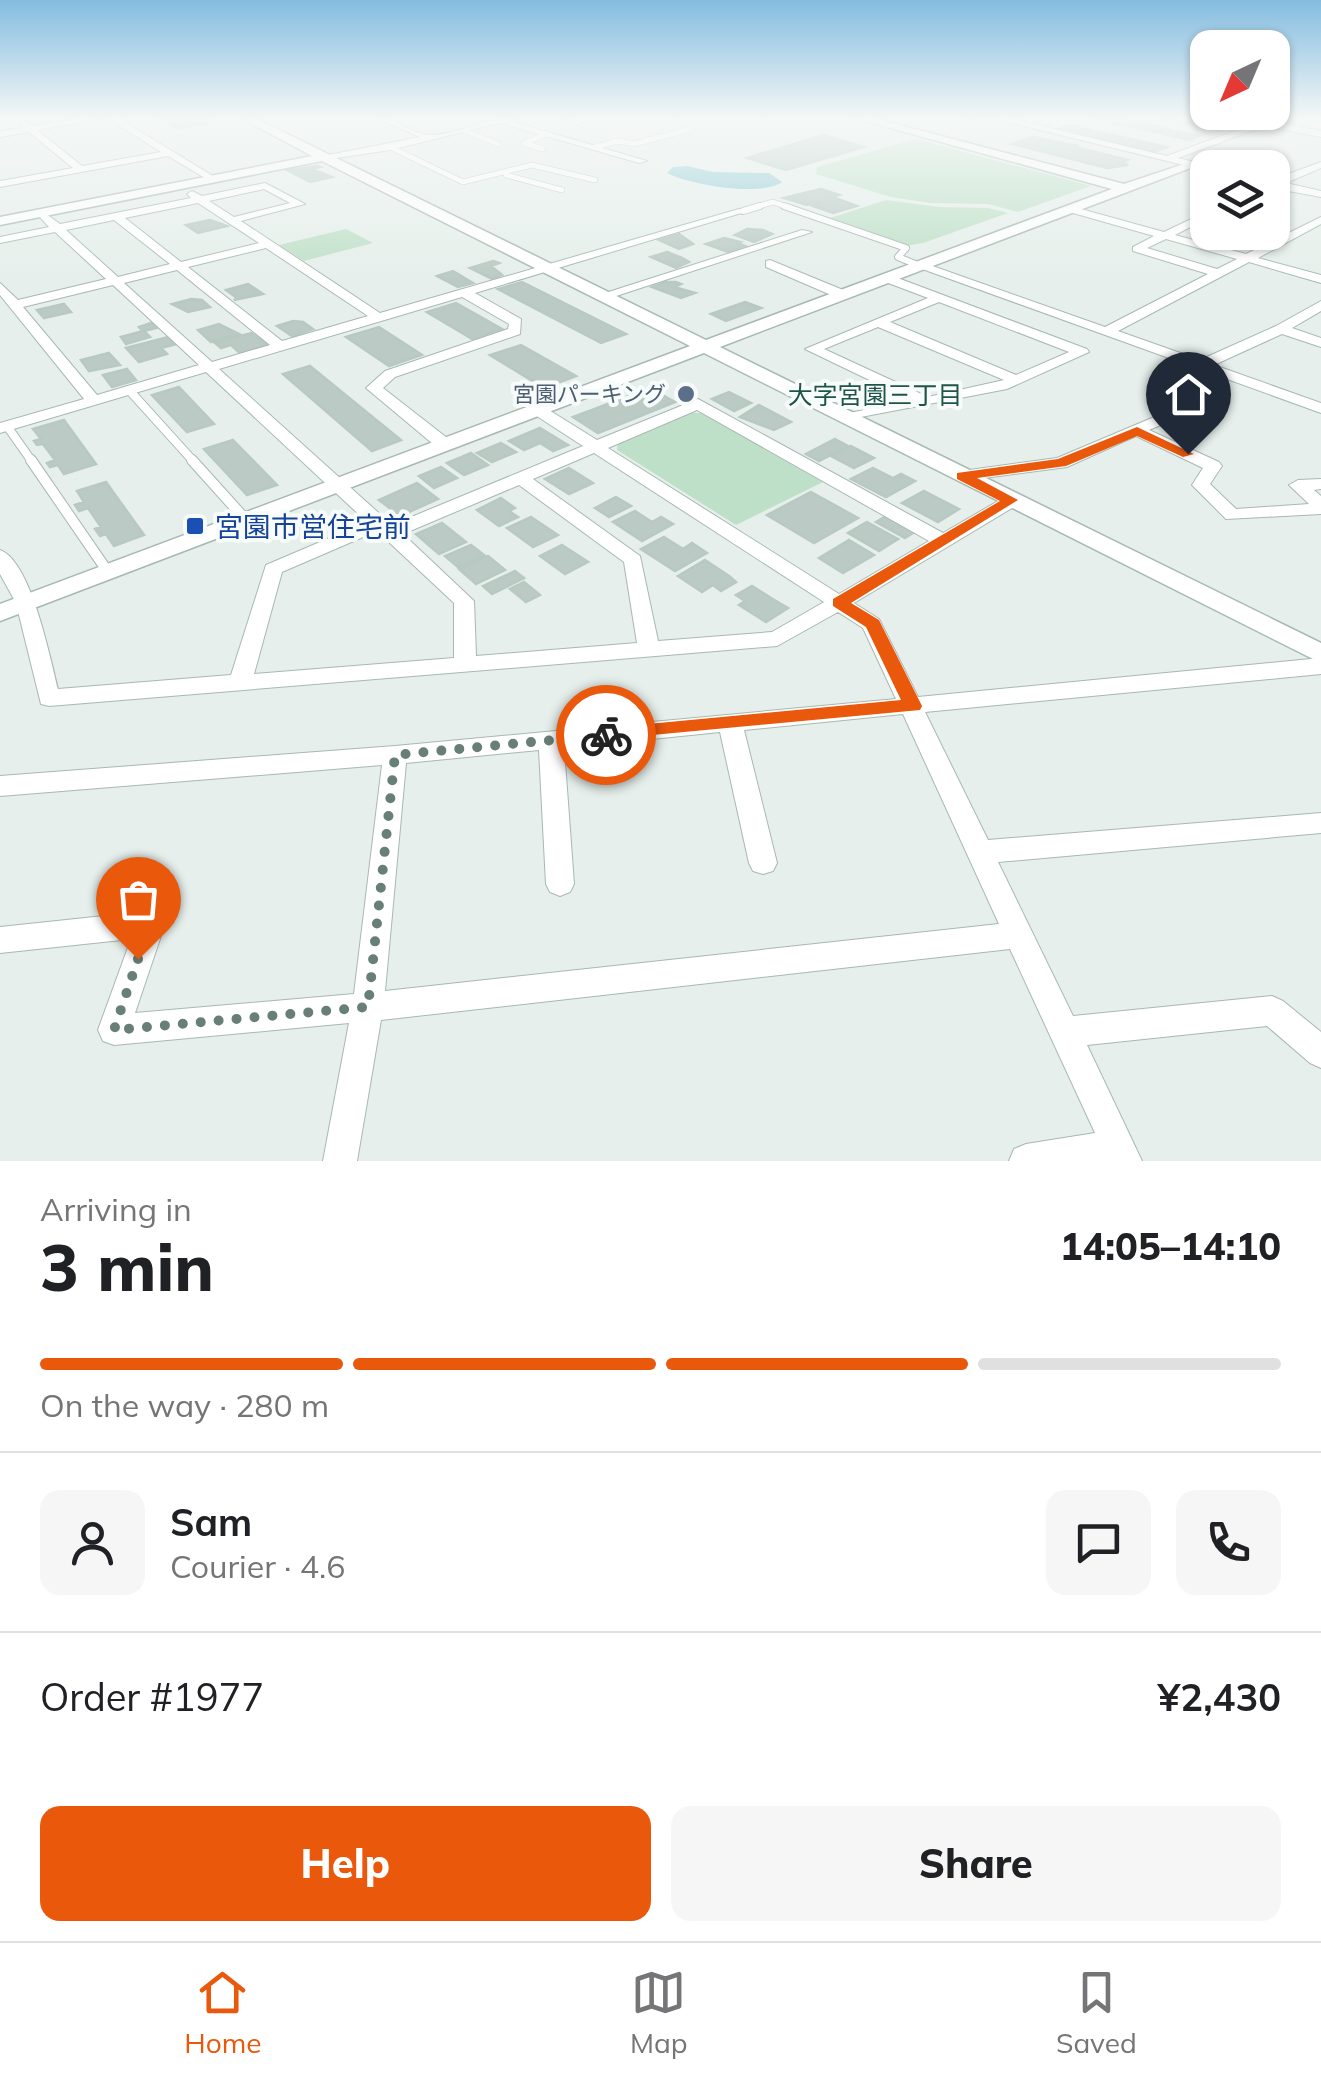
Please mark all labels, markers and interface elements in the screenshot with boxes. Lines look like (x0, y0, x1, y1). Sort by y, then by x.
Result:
north arrow (1190, 30, 1290, 130)
map controls (1190, 30, 1290, 250)
button: layers (1190, 150, 1290, 250)
pin (1146, 352, 1231, 455)
icon: home (1161, 367, 1216, 422)
district label: 大字宮園三丁目 (787, 379, 963, 410)
place label: 宮園パーキング (513, 380, 666, 408)
marker: 宮園パーキング (675, 383, 697, 405)
place label: 宮園市営住宅前 (215, 509, 411, 544)
marker: 宮園市営住宅前 (184, 515, 206, 537)
courier (556, 685, 656, 785)
icon: bike (579, 708, 634, 763)
pin (96, 857, 181, 960)
icon: bag (111, 872, 166, 927)
text: Arriving in (40, 1189, 192, 1229)
text: 14:05–14:10 (1060, 1222, 1281, 1270)
text: 3 min (40, 1226, 214, 1307)
text: On the way · 280 m (40, 1385, 329, 1425)
button: person (40, 1490, 145, 1595)
button: chat (1046, 1490, 1151, 1595)
button: phone (1176, 1490, 1281, 1595)
text: Sam (170, 1498, 252, 1546)
text: Courier · 4.6 (170, 1546, 346, 1586)
text: Order #1977 (40, 1673, 264, 1721)
text: ¥2,430 (1158, 1673, 1281, 1721)
button: Help (40, 1806, 651, 1921)
button: Share (671, 1806, 1281, 1921)
tab: Home (184, 1965, 261, 2060)
tab: Map (630, 1965, 688, 2060)
tab: Saved (1056, 1965, 1137, 2060)

